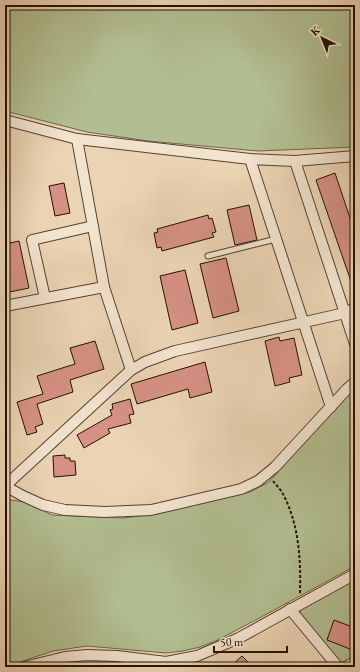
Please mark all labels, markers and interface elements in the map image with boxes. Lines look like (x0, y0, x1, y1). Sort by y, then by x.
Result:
north arrow (302, 18, 342, 58)
text: K (307, 22, 323, 39)
scale bar (214, 628, 287, 654)
text: 50 m (220, 634, 244, 650)

